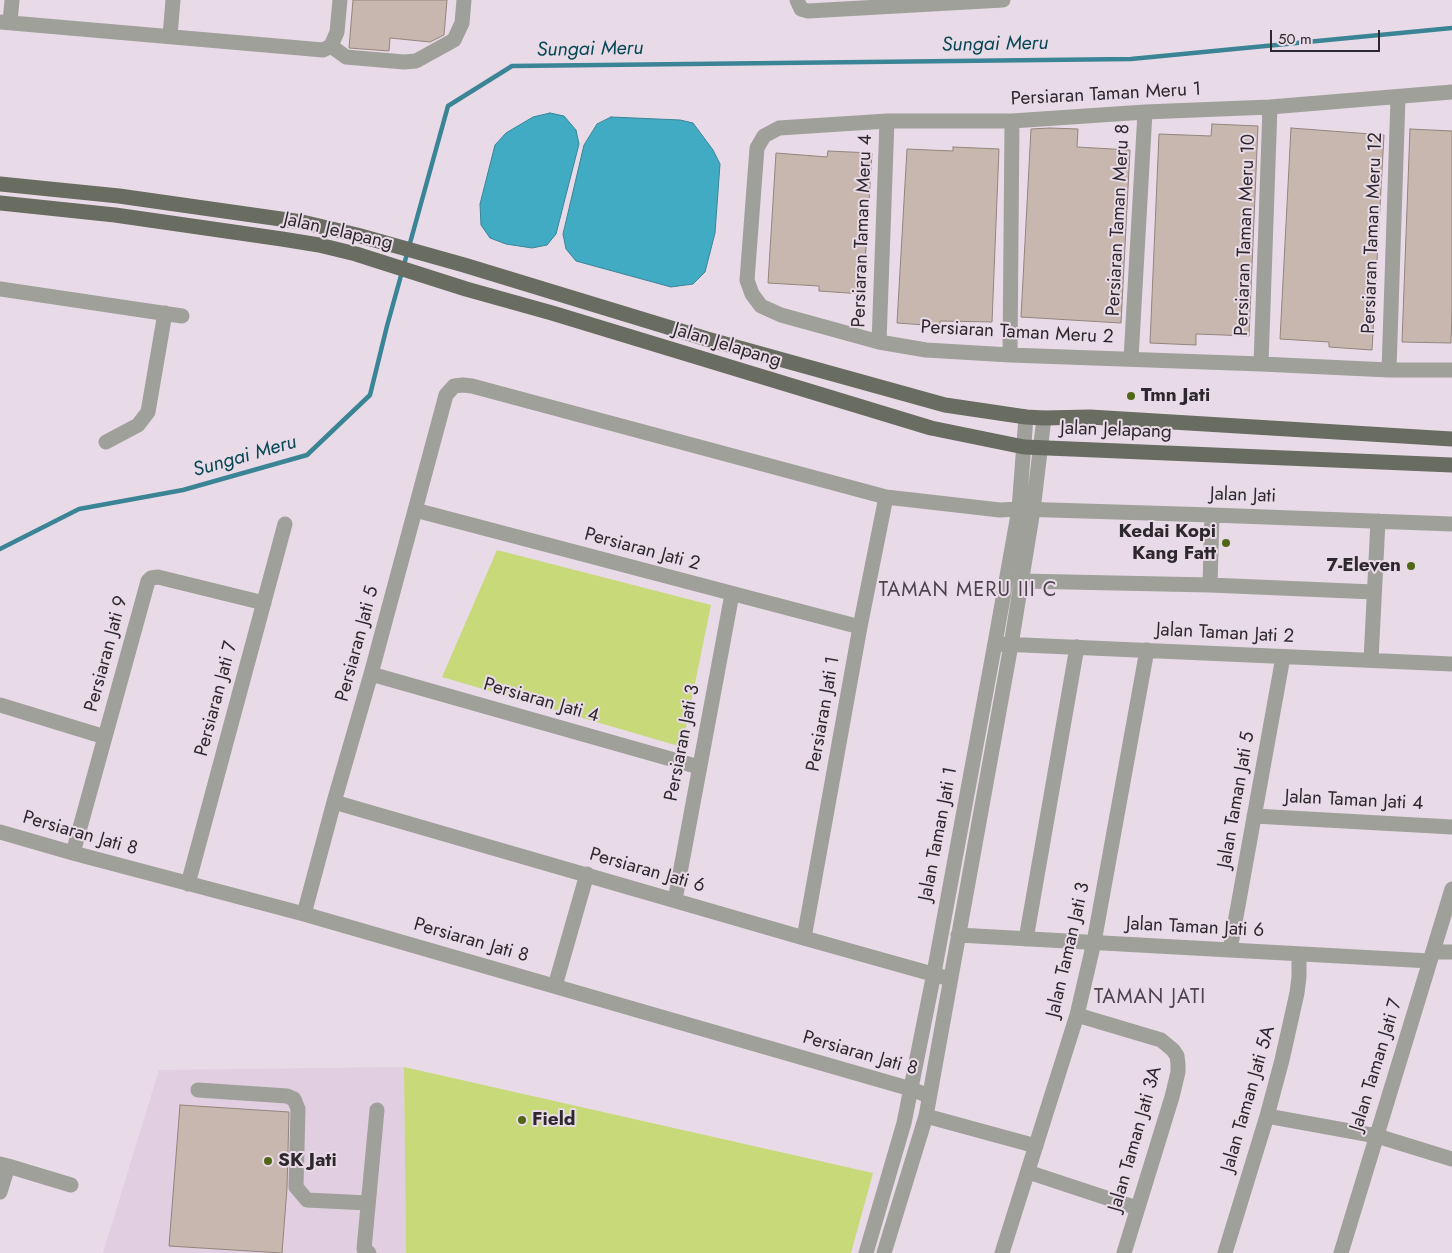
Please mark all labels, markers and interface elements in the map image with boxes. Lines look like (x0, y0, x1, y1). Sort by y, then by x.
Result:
scale bar (1272, 20, 1382, 52)
text: 50 m (1278, 28, 1312, 50)
water label: Sungai Meru (941, 32, 1049, 58)
water label: Sungai Meru (536, 37, 644, 63)
street label: Persiaran Taman Meru 1 (1010, 79, 1202, 111)
street label: Persiaran Taman Meru 8 (1103, 123, 1135, 317)
street label: Persiaran Taman Meru 12 (1358, 132, 1388, 334)
street label: Persiaran Taman Meru 4 (848, 134, 878, 328)
street label: Persiaran Taman Meru 10 (1231, 134, 1261, 336)
street label: Jalan Jelapang (281, 208, 395, 256)
street label: Persiaran Taman Meru 2 (920, 317, 1114, 349)
street label: Jalan Jelapang (670, 319, 784, 373)
place label: Tmn Jati (1141, 385, 1210, 407)
marker: Tmn Jati (1125, 390, 1137, 402)
street label: Jalan Jelapang (1060, 418, 1172, 444)
water label: Sungai Meru (190, 431, 300, 483)
street label: Jalan Jati (1210, 483, 1276, 509)
place label: Kedai Kopi Kang Fatt (1119, 521, 1216, 565)
street label: Persiaran Jati 2 (582, 524, 702, 576)
marker: Kedai Kopi Kang Fatt (1220, 537, 1232, 549)
place label: 7-Eleven (1327, 555, 1401, 577)
marker: 7-Eleven (1405, 560, 1417, 572)
district label: TAMAN MERU III C (877, 579, 1059, 603)
street label: Persiaran Jati 5 (332, 584, 384, 704)
street label: Persiaran Jati 9 (81, 594, 133, 714)
street label: Jalan Taman Jati 2 (1155, 619, 1295, 649)
street label: Persiaran Jati 7 (191, 639, 243, 759)
street label: Persiaran Jati 1 (803, 655, 845, 773)
street label: Persiaran Jati 4 (481, 674, 601, 728)
street label: Persiaran Jati 3 (661, 683, 705, 803)
street label: Jalan Taman Jati 5 (1214, 730, 1260, 870)
street label: Jalan Taman Jati 1 (915, 765, 963, 903)
street label: Jalan Taman Jati 4 (1284, 786, 1424, 816)
street label: Persiaran Jati 8 (20, 807, 140, 861)
street label: Persiaran Jati 6 (587, 844, 707, 898)
street label: Jalan Taman Jati 3 (1042, 880, 1096, 1020)
street label: Jalan Taman Jati 6 (1125, 913, 1265, 943)
street label: Persiaran Jati 8 (411, 914, 531, 968)
district label: TAMAN JATI (1093, 986, 1207, 1010)
street label: Jalan Taman Jati 7 (1346, 996, 1408, 1134)
street label: Jalan Taman Jati 5A (1217, 1023, 1281, 1175)
street label: Persiaran Jati 8 (800, 1027, 920, 1081)
street label: Jalan Taman Jati 3A (1104, 1064, 1168, 1214)
place label: Field (532, 1109, 575, 1131)
marker: Field (516, 1114, 528, 1126)
place label: SK Jati (278, 1150, 337, 1172)
marker: SK Jati (262, 1155, 274, 1167)

